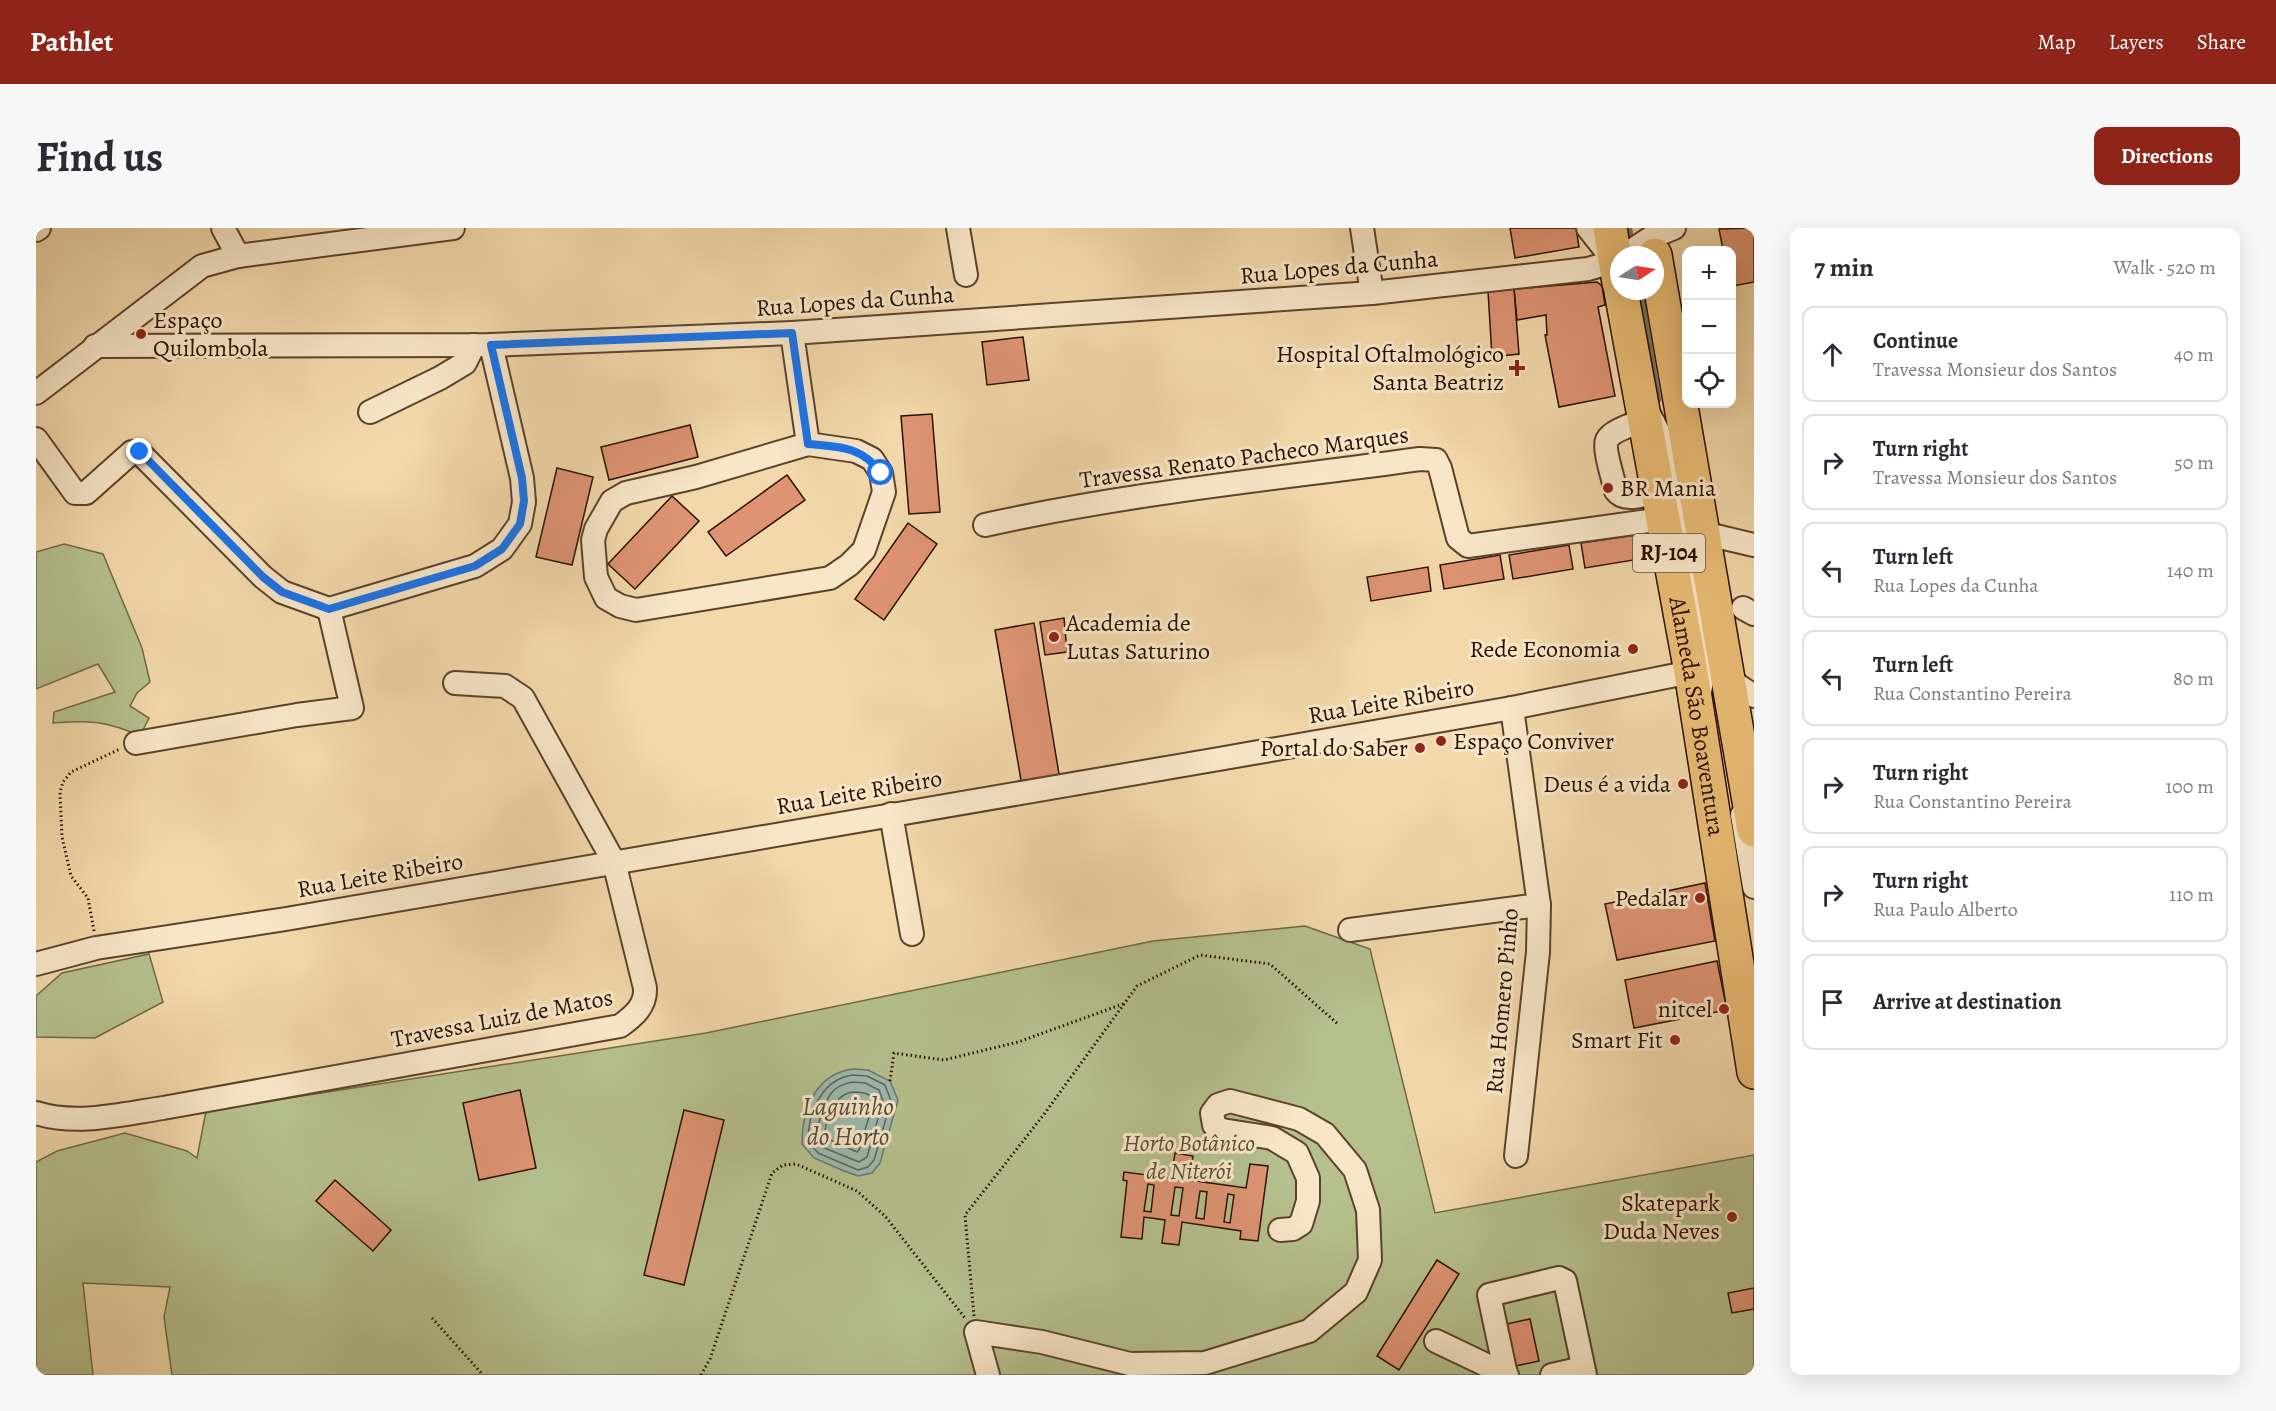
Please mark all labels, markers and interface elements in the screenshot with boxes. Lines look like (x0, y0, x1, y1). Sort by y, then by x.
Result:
text: Pathlet (30, 23, 113, 61)
text: Map (2037, 28, 2076, 56)
text: Layers (2109, 28, 2164, 56)
text: Share (2197, 28, 2246, 56)
button: Directions (2094, 127, 2240, 185)
text: Find us (36, 128, 163, 185)
street label: Rua Lopes da Cunha (1239, 242, 1440, 292)
north arrow (1610, 246, 1664, 300)
map controls (1682, 246, 1736, 408)
button: + (1682, 246, 1736, 300)
text: 7 min (1814, 250, 1874, 285)
text: Walk · 520 m (2114, 254, 2216, 281)
street label: Rua Lopes da Cunha (755, 278, 956, 324)
button: − (1682, 300, 1736, 354)
place label: Espaço Quilombola (153, 304, 269, 364)
text: Continue (1873, 326, 1958, 356)
marker: Espaço Quilombola (134, 327, 148, 341)
place label: Hospital Oftalmológico Santa Beatriz (1276, 338, 1504, 398)
icon: ahead (1816, 338, 1849, 371)
text: 40 m (2174, 341, 2214, 368)
button: locate (1682, 354, 1736, 408)
text: Travessa Monsieur dos Santos (1873, 356, 2117, 383)
marker: Hospital Oftalmológico Santa Beatriz (1508, 359, 1526, 377)
street label: Travessa Renato Pacheco Marques (1077, 418, 1411, 496)
text: Turn right (1873, 434, 1969, 464)
route end (126, 438, 152, 464)
icon: right (1816, 446, 1849, 479)
text: 50 m (2174, 449, 2214, 476)
route start (867, 459, 893, 485)
text: Travessa Monsieur dos Santos (1873, 464, 2117, 491)
place label: BR Mania (1620, 472, 1717, 504)
marker: BR Mania (1601, 481, 1615, 495)
road number: RJ-104 (1633, 534, 1705, 572)
text: Turn left (1873, 542, 1953, 572)
icon: left (1816, 554, 1849, 587)
text: 140 m (2167, 557, 2214, 584)
text: Rua Lopes da Cunha (1873, 572, 2039, 599)
street label: Alameda São Boaventura (1661, 593, 1733, 839)
place label: Academia de Lutas Saturino (1065, 607, 1210, 667)
marker: Academia de Lutas Saturino (1047, 630, 1061, 644)
place label: Rede Economia (1470, 633, 1622, 665)
marker: Rede Economia (1626, 642, 1640, 656)
text: Turn left (1873, 650, 1953, 680)
icon: left (1816, 662, 1849, 695)
text: 80 m (2173, 665, 2214, 692)
street label: Rua Leite Ribeiro (1306, 671, 1476, 731)
text: Rua Constantino Pereira (1873, 680, 2072, 707)
place label: Espaço Conviver (1453, 725, 1614, 757)
place label: Portal do Saber (1260, 732, 1408, 764)
marker: Espaço Conviver (1434, 734, 1448, 748)
marker: Portal do Saber (1413, 741, 1427, 755)
text: Turn right (1873, 758, 1969, 788)
street label: Rua Leite Ribeiro (774, 762, 944, 822)
place label: Deus é a vida (1543, 768, 1672, 800)
icon: right (1816, 770, 1849, 803)
text: 100 m (2165, 773, 2214, 800)
marker: Deus é a vida (1676, 777, 1690, 791)
text: Rua Constantino Pereira (1873, 788, 2072, 815)
street label: Rua Leite Ribeiro (295, 845, 465, 905)
text: Turn right (1873, 866, 1969, 896)
icon: right (1816, 878, 1849, 911)
text: 110 m (2169, 881, 2214, 908)
place label: Pedalar (1615, 882, 1688, 914)
marker: Pedalar (1693, 891, 1707, 905)
text: Rua Paulo Alberto (1873, 896, 2018, 923)
street label: Rua Homero Pinho (1478, 907, 1526, 1095)
street label: Travessa Luiz de Matos (388, 981, 616, 1055)
icon: arrive (1816, 986, 1849, 1019)
text: Arrive at destination (1873, 987, 2062, 1017)
place label: nitcel (1658, 993, 1712, 1025)
marker: nitcel (1717, 1002, 1731, 1016)
place label: Smart Fit (1571, 1024, 1663, 1056)
marker: Smart Fit (1668, 1033, 1682, 1047)
water label: Laguinho do Horto (802, 1089, 894, 1154)
park label: Horto Botânico de Niterói (1123, 1127, 1255, 1187)
place label: Skatepark Duda Neves (1603, 1187, 1720, 1247)
marker: Skatepark Duda Neves (1725, 1210, 1739, 1224)

